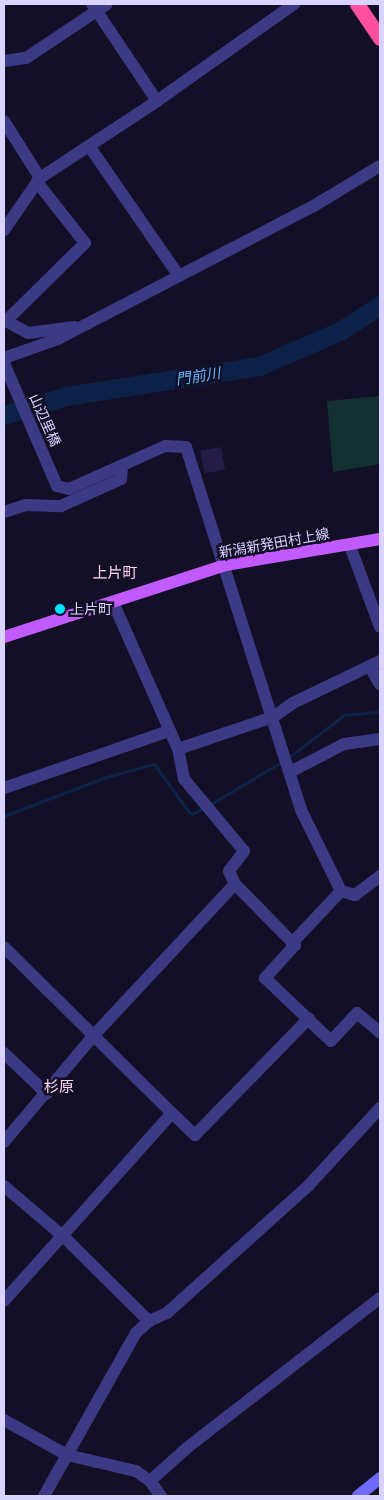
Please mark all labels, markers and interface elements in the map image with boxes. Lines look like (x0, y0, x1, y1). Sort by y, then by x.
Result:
water label: 門前川 (174, 364, 222, 388)
street label: 山辺里橋 (26, 391, 64, 449)
street label: 新潟新発田村上線 (217, 525, 331, 561)
district label: 上片町 (93, 564, 137, 582)
place label: 上片町 (70, 601, 112, 617)
marker: 上片町 (54, 603, 66, 615)
district label: 杉原 (44, 1078, 74, 1096)

